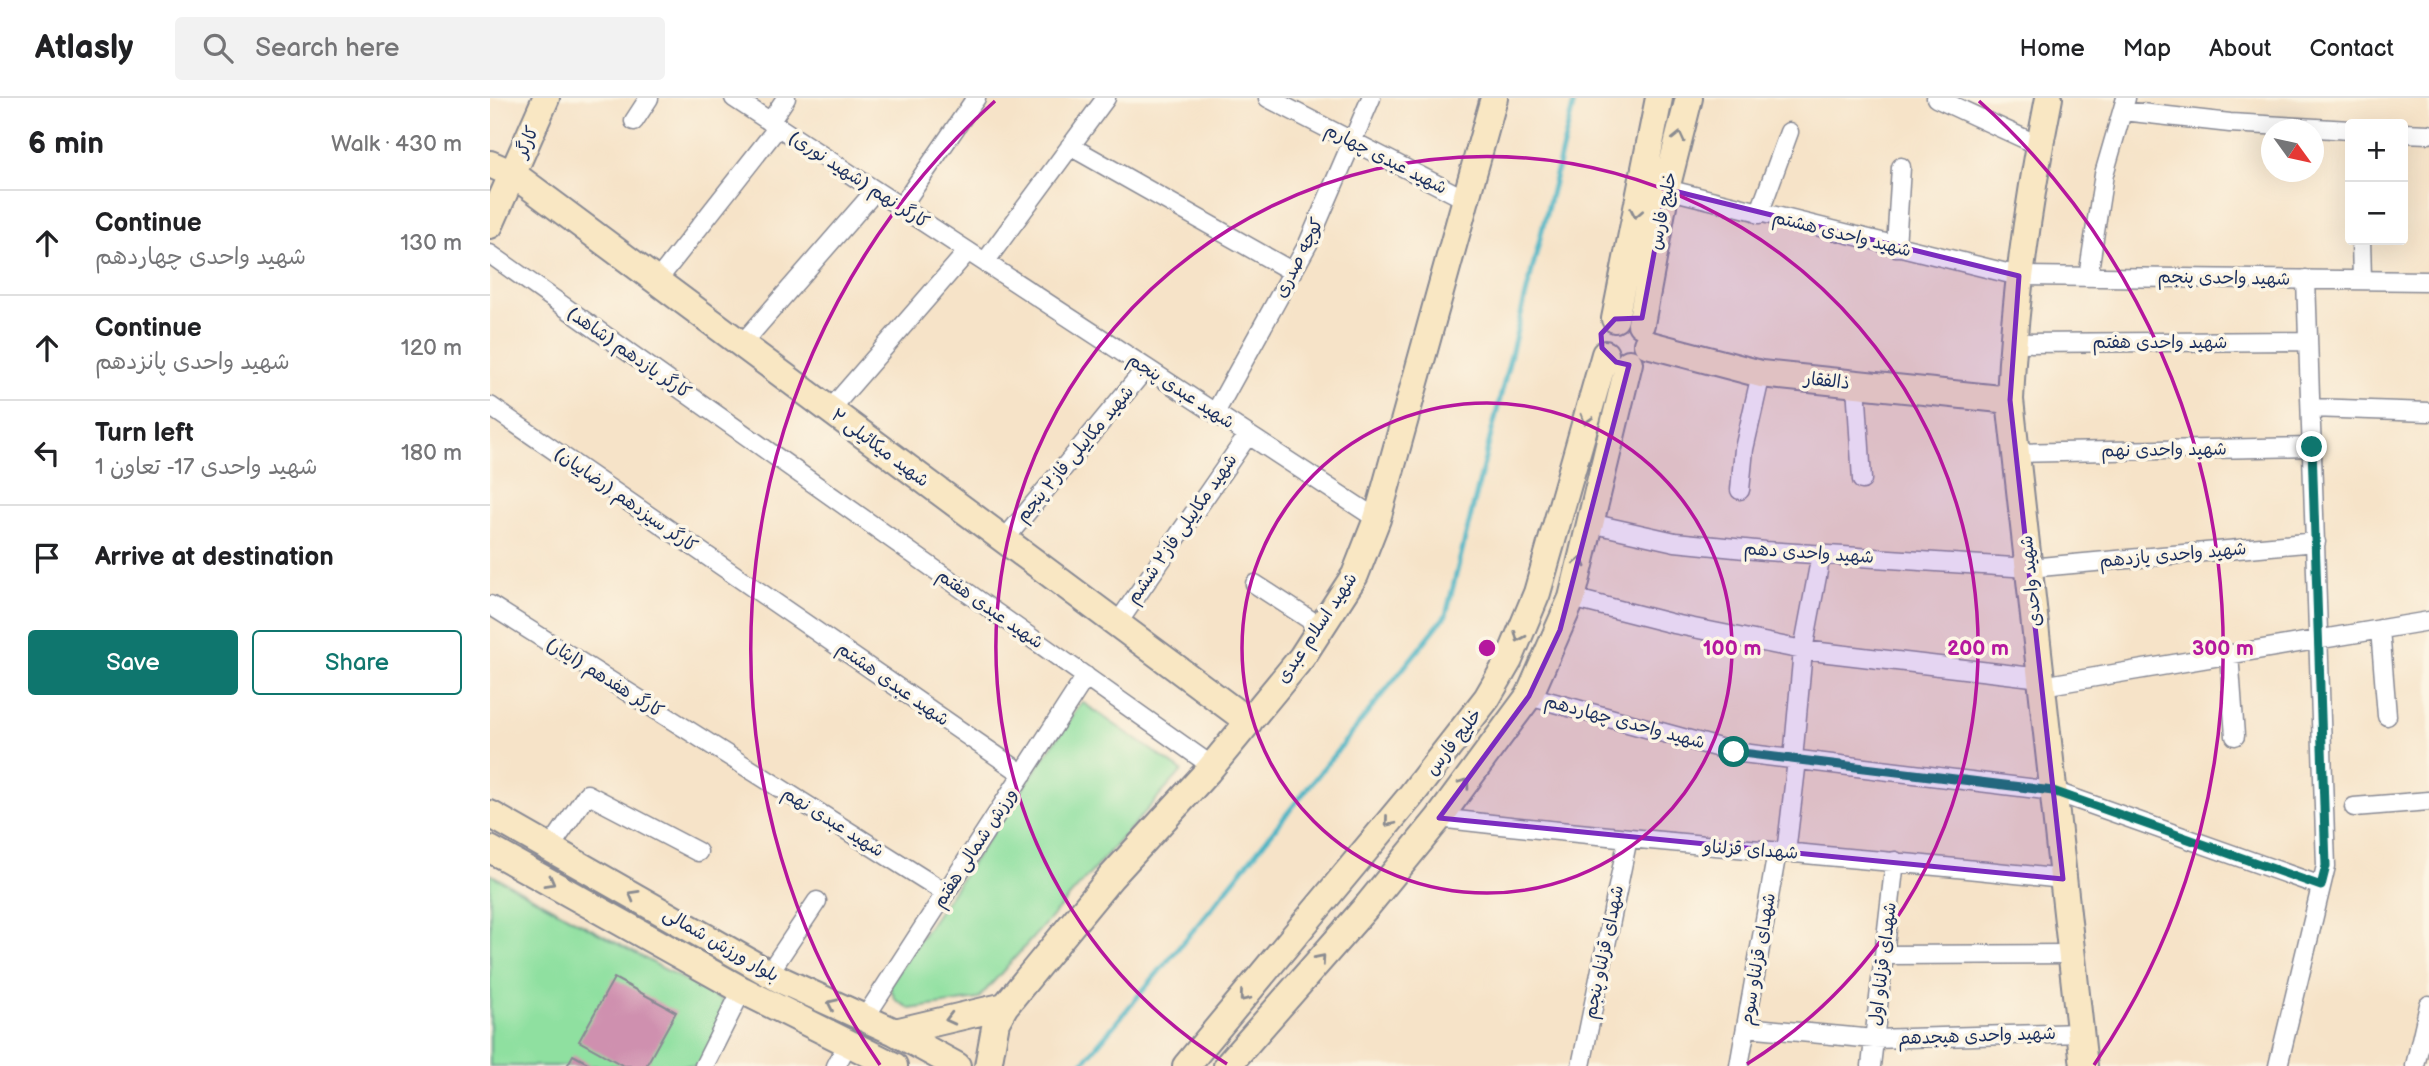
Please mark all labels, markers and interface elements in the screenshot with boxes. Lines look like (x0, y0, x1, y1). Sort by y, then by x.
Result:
search box (175, 17, 665, 80)
text: Atlasly (35, 28, 133, 68)
icon: search (199, 29, 237, 67)
text: Search here (255, 33, 399, 64)
text: Home (2020, 34, 2085, 63)
text: Map (2123, 34, 2171, 63)
text: About (2209, 34, 2271, 63)
text: Contact (2309, 34, 2394, 63)
street label: شهید عبدی چهارم (1320, 119, 1450, 201)
north arrow (2261, 119, 2324, 182)
map controls (2345, 119, 2408, 245)
button: + (2345, 119, 2408, 182)
street label: کارگر (510, 123, 543, 163)
text: 6 min (28, 126, 104, 162)
street label: کارگر نهم (شهید نوری) (783, 127, 933, 236)
text: Walk · 430 m (331, 130, 462, 158)
one-way arrow (1671, 132, 1686, 144)
street label: خلیج فارس (1645, 170, 1682, 252)
button: − (2345, 182, 2408, 245)
one-way arrow (1630, 207, 1645, 219)
street label: شهید واحدی هشتم (1770, 207, 1913, 264)
text: Continue (95, 208, 202, 239)
street label: کوچه صدری (1270, 214, 1329, 302)
icon: ahead (28, 224, 66, 262)
text: 130 m (400, 229, 462, 257)
text: شهید واحدی چهاردهم (95, 243, 306, 271)
street label: شهید واحدی پنجم (2157, 266, 2291, 293)
street label: کارگر یازدهم (شاهد) (562, 303, 695, 406)
text: Continue (95, 313, 202, 344)
icon: ahead (28, 329, 66, 367)
street label: شهید واحدی هفتم (2093, 332, 2228, 356)
text: 120 m (401, 334, 462, 362)
text: شهید واحدی پانزدهم (95, 348, 290, 376)
street label: شهید عبدی پنجم (1122, 349, 1238, 436)
street label: ذالفقار (1801, 368, 1851, 394)
street label: شهید مکاییلی فاز۲ پنجم (1012, 381, 1141, 528)
street label: شهید میکائیلی ۲ (827, 404, 933, 492)
one-way arrow (1580, 413, 1594, 425)
text: Turn left (95, 418, 194, 449)
route end (2296, 431, 2327, 462)
icon: left (28, 434, 66, 472)
street label: شهید واحدی نهم (2101, 438, 2227, 465)
text: 180 m (401, 439, 462, 467)
street label: کارگر سیزدهم (رضاییان) (549, 443, 702, 560)
street label: شهید مکاییلی فاز۲ ششم (1122, 450, 1244, 610)
text: شهید واحدی 17- تعاون 1 (95, 453, 318, 481)
street label: شهید واحدی (2016, 534, 2046, 628)
street label: شهید واحدی دهم (1743, 538, 1875, 571)
street label: شهید واحدی یازدهم (2099, 538, 2248, 575)
icon: arrive (28, 539, 66, 577)
text: Arrive at destination (95, 542, 334, 573)
one-way arrow (1572, 557, 1586, 569)
street label: شهید عبدی هفتم (931, 565, 1047, 656)
street label: شهید اسلام عبدی (1272, 569, 1364, 689)
one-way arrow (1513, 629, 1527, 642)
button: Save (28, 630, 238, 695)
button: Share (252, 630, 462, 695)
street label: کارگر هفدهم (ایثار) (541, 634, 668, 725)
centre of rings (1475, 636, 1499, 660)
text: 100 m (1703, 636, 1761, 661)
text: 200 m (1947, 636, 2009, 661)
text: 300 m (2192, 636, 2254, 661)
street label: شهید عبدی هشتم (831, 638, 953, 733)
street label: شهید واحدی چهاردهم (1542, 690, 1707, 756)
street label: خلیج فارس (1421, 704, 1487, 780)
route start (1718, 736, 1749, 767)
one-way arrow (1456, 779, 1469, 791)
street label: شهید عبدی نهم (777, 782, 888, 864)
street label: ورزش شمالی هفتم (929, 784, 1024, 913)
one-way arrow (1385, 814, 1397, 827)
street label: شهدای قزلناو (1701, 836, 1799, 864)
one-way arrow (542, 874, 555, 887)
street label: شهدای قزلناو پنجم (1580, 883, 1631, 1021)
one-way arrow (628, 890, 640, 903)
street label: شهدای قزلناو سوم (1736, 891, 1783, 1027)
street label: شهدای قزلناو اول (1865, 901, 1901, 1027)
street label: بلوار ورزش شمالی (659, 903, 783, 987)
one-way arrow (1313, 955, 1325, 968)
one-way arrow (1240, 989, 1252, 1002)
one-way arrow (827, 999, 840, 1013)
one-way arrow (944, 1011, 956, 1025)
street label: شهید واحدی هیجدهم (1898, 1023, 2056, 1052)

